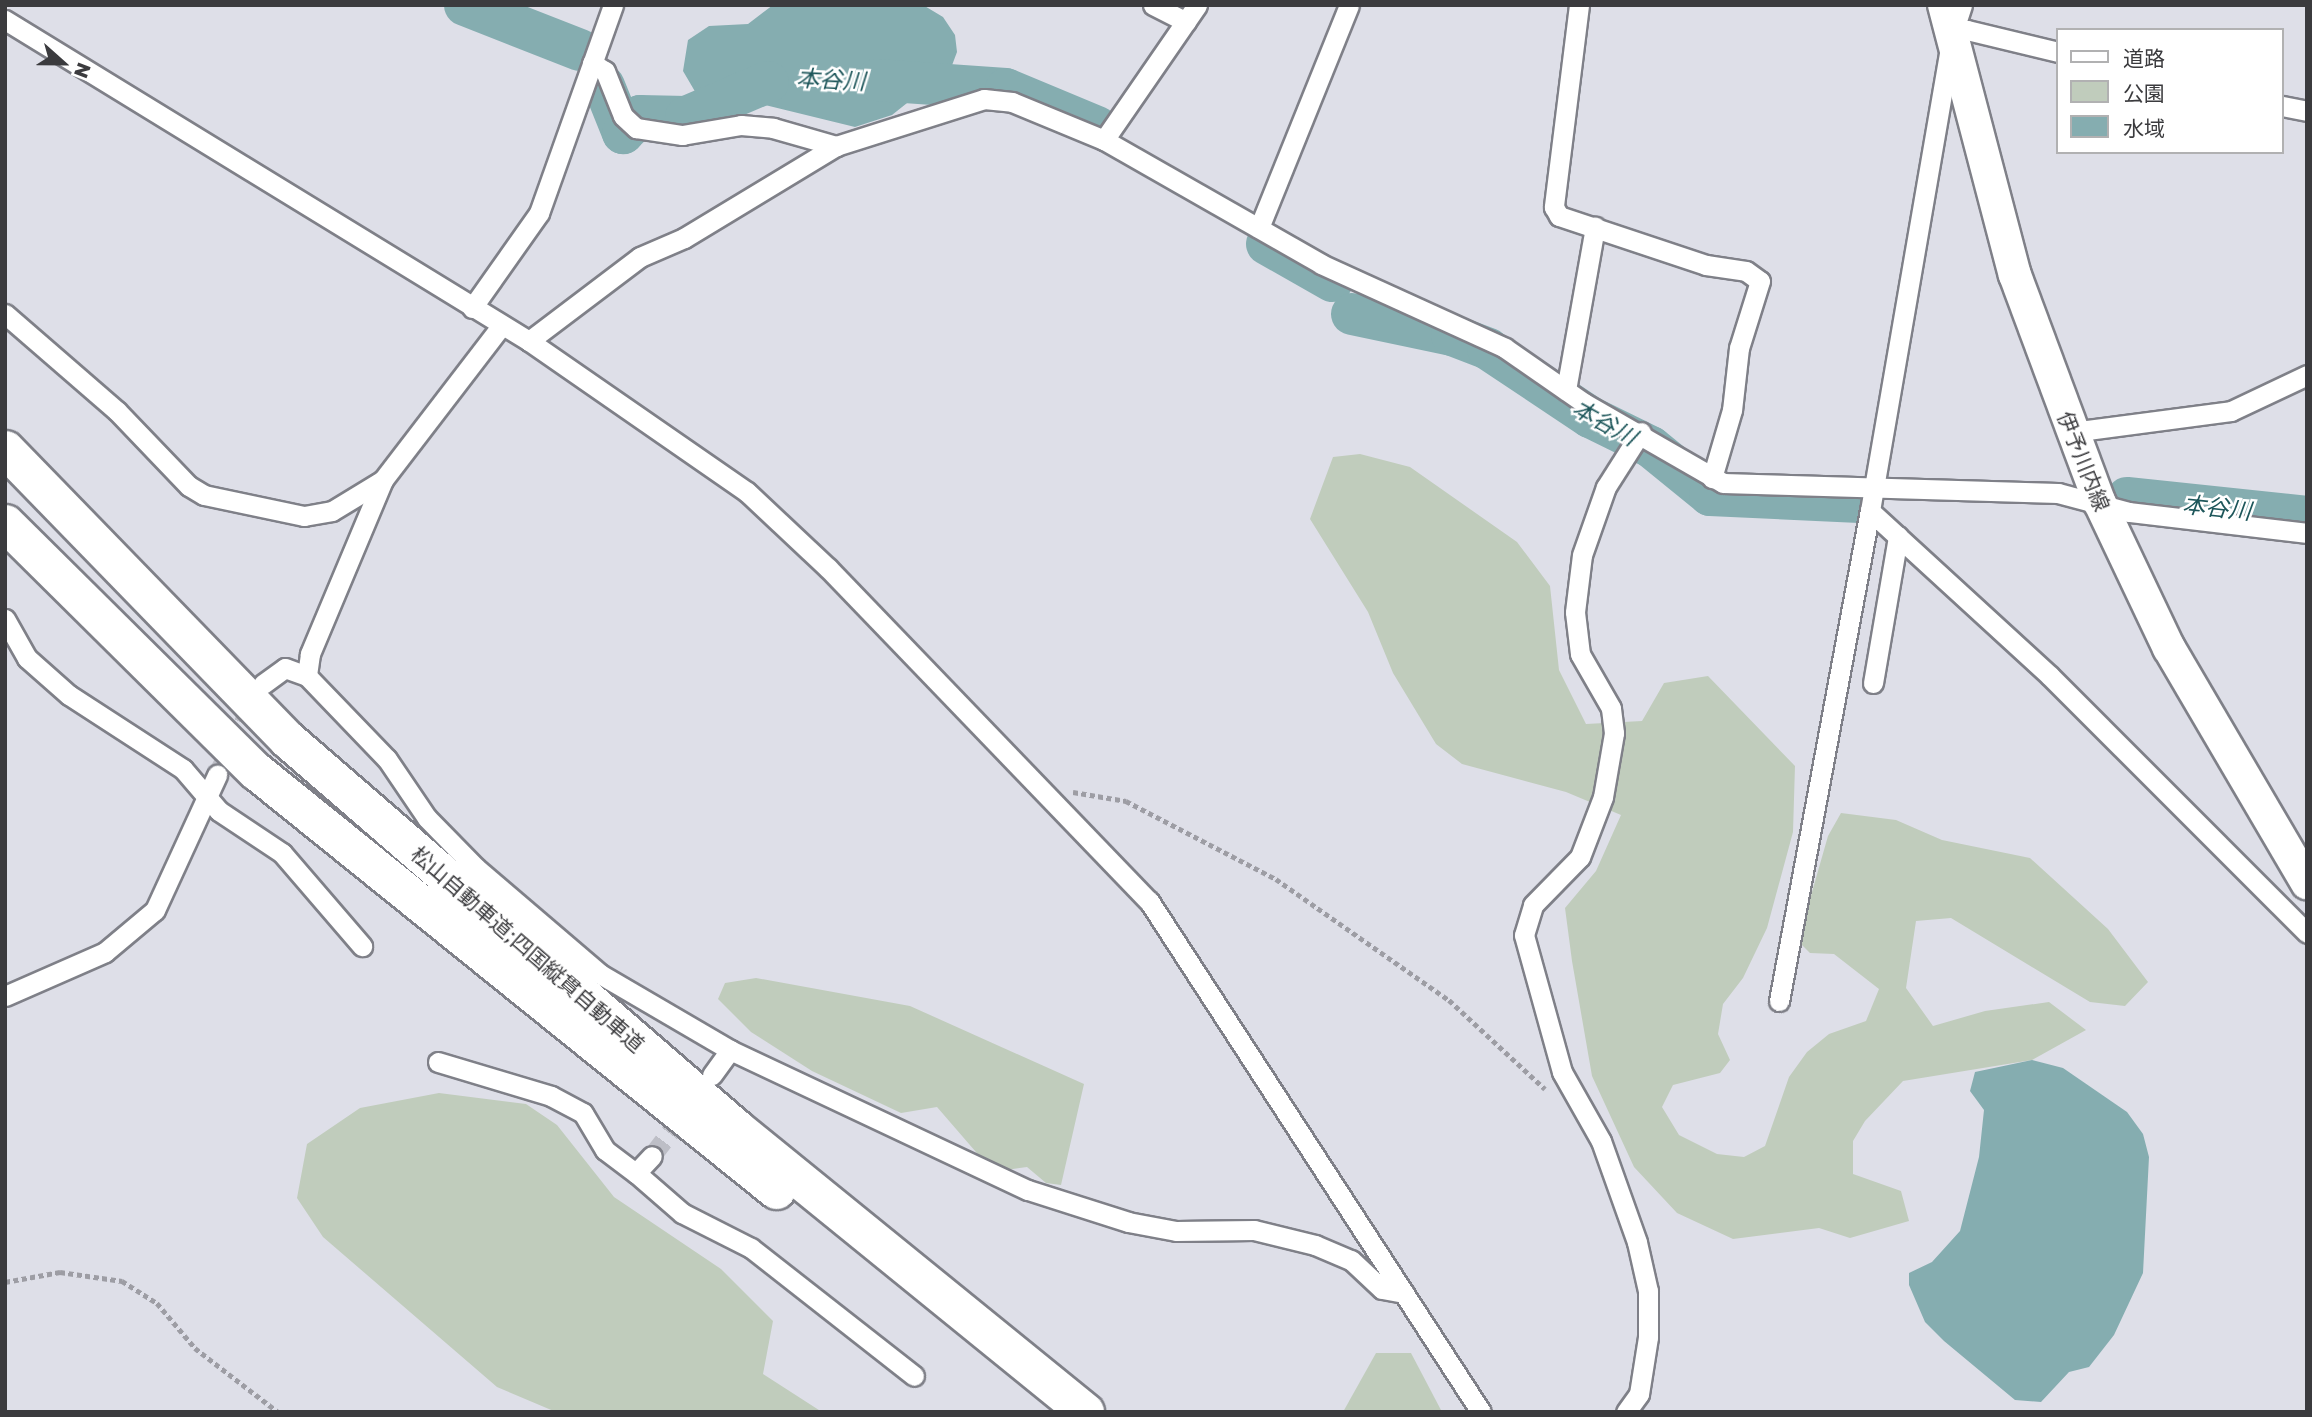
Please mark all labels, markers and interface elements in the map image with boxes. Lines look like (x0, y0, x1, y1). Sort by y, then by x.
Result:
north arrow (28, 28, 98, 98)
legend (2056, 28, 2284, 154)
text: 道路 (2123, 45, 2165, 71)
text: N (70, 60, 96, 82)
water label: 本谷川 (796, 63, 866, 95)
text: 公園 (2123, 80, 2165, 106)
text: 水域 (2123, 115, 2165, 141)
water label: 本谷川 (1568, 393, 1642, 451)
street label: 伊予川内線 (2053, 408, 2115, 514)
water label: 本谷川 (2181, 490, 2253, 524)
street label: 松山自動車道;四国縦貫自動車道 (406, 841, 650, 1057)

